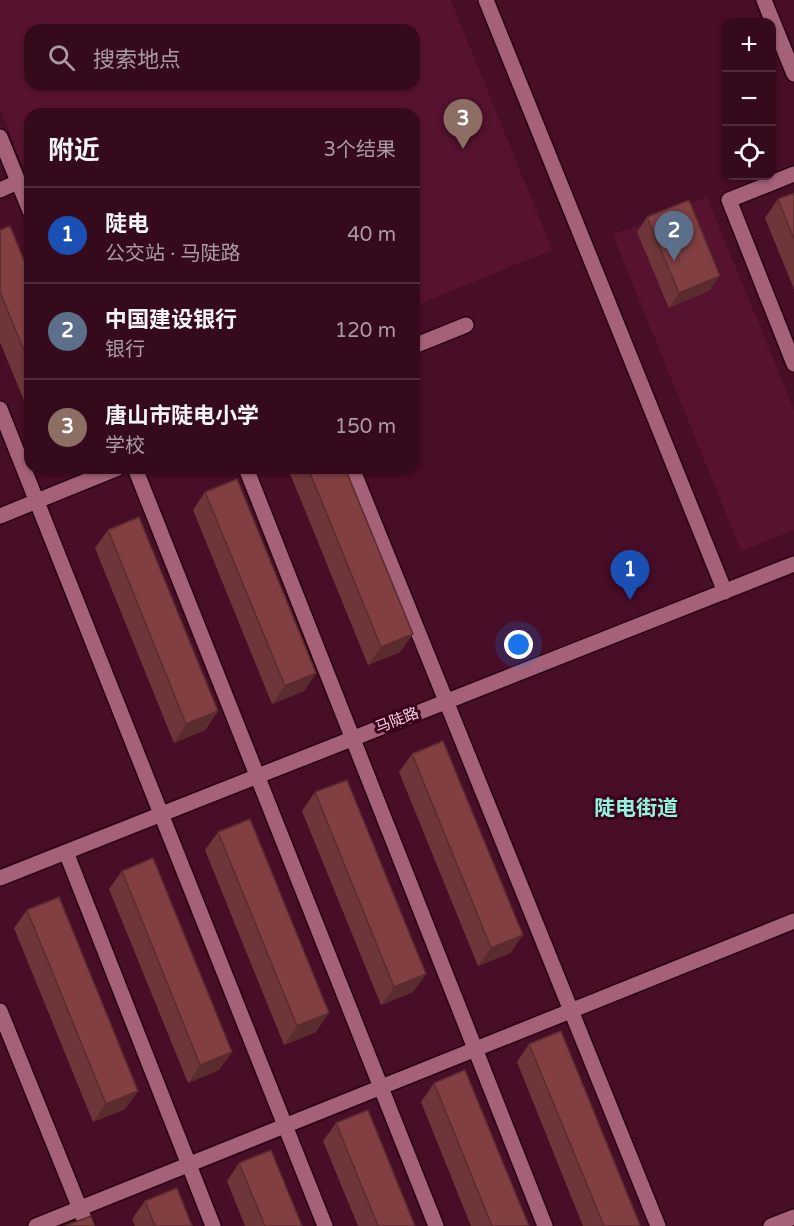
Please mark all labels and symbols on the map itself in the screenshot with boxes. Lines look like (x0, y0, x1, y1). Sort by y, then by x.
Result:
pin: 3 (444, 100, 482, 149)
pin: 2 (654, 212, 694, 261)
pin: 1 (610, 550, 650, 600)
your location (504, 630, 533, 659)
street label: 马陡路 (373, 704, 421, 736)
district label: 陡电街道 (594, 796, 678, 821)

